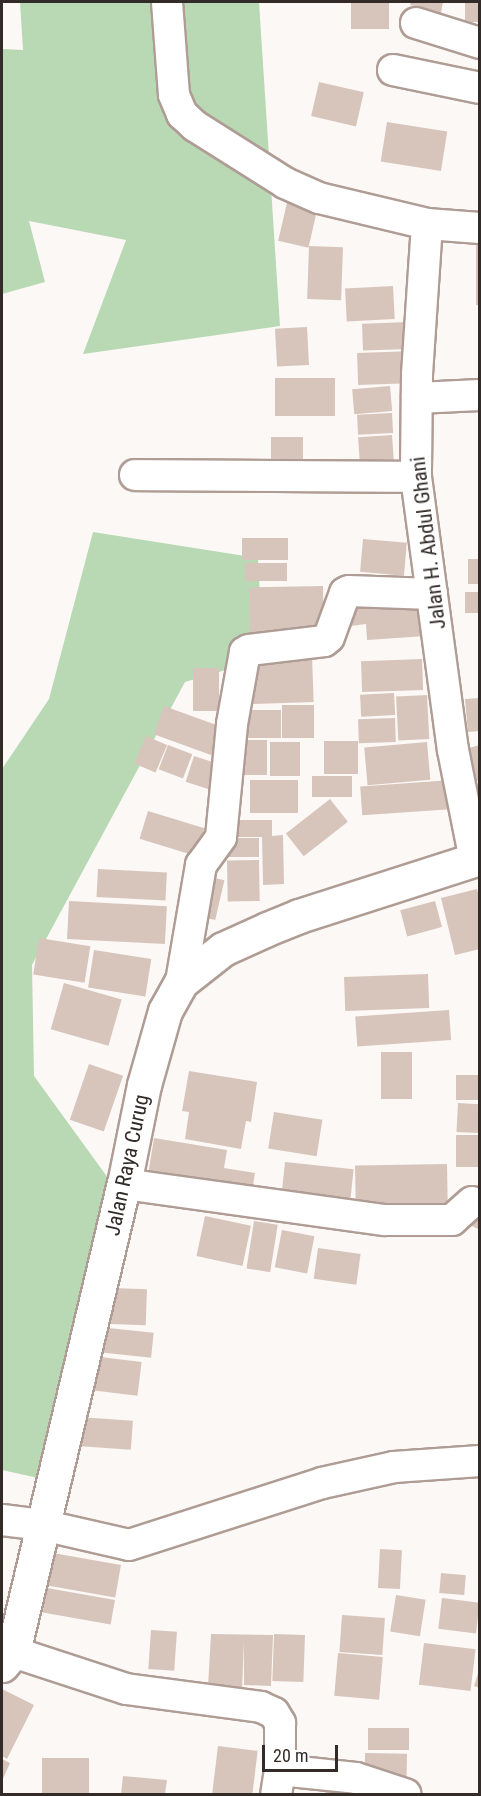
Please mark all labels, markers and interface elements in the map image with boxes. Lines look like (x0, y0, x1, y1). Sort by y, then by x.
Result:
street label: Jalan H. Abdul Ghani (405, 455, 451, 631)
street label: Jalan Raya Curug (100, 1092, 154, 1238)
scale bar (265, 1733, 342, 1771)
text: 20 m (273, 1745, 308, 1766)

